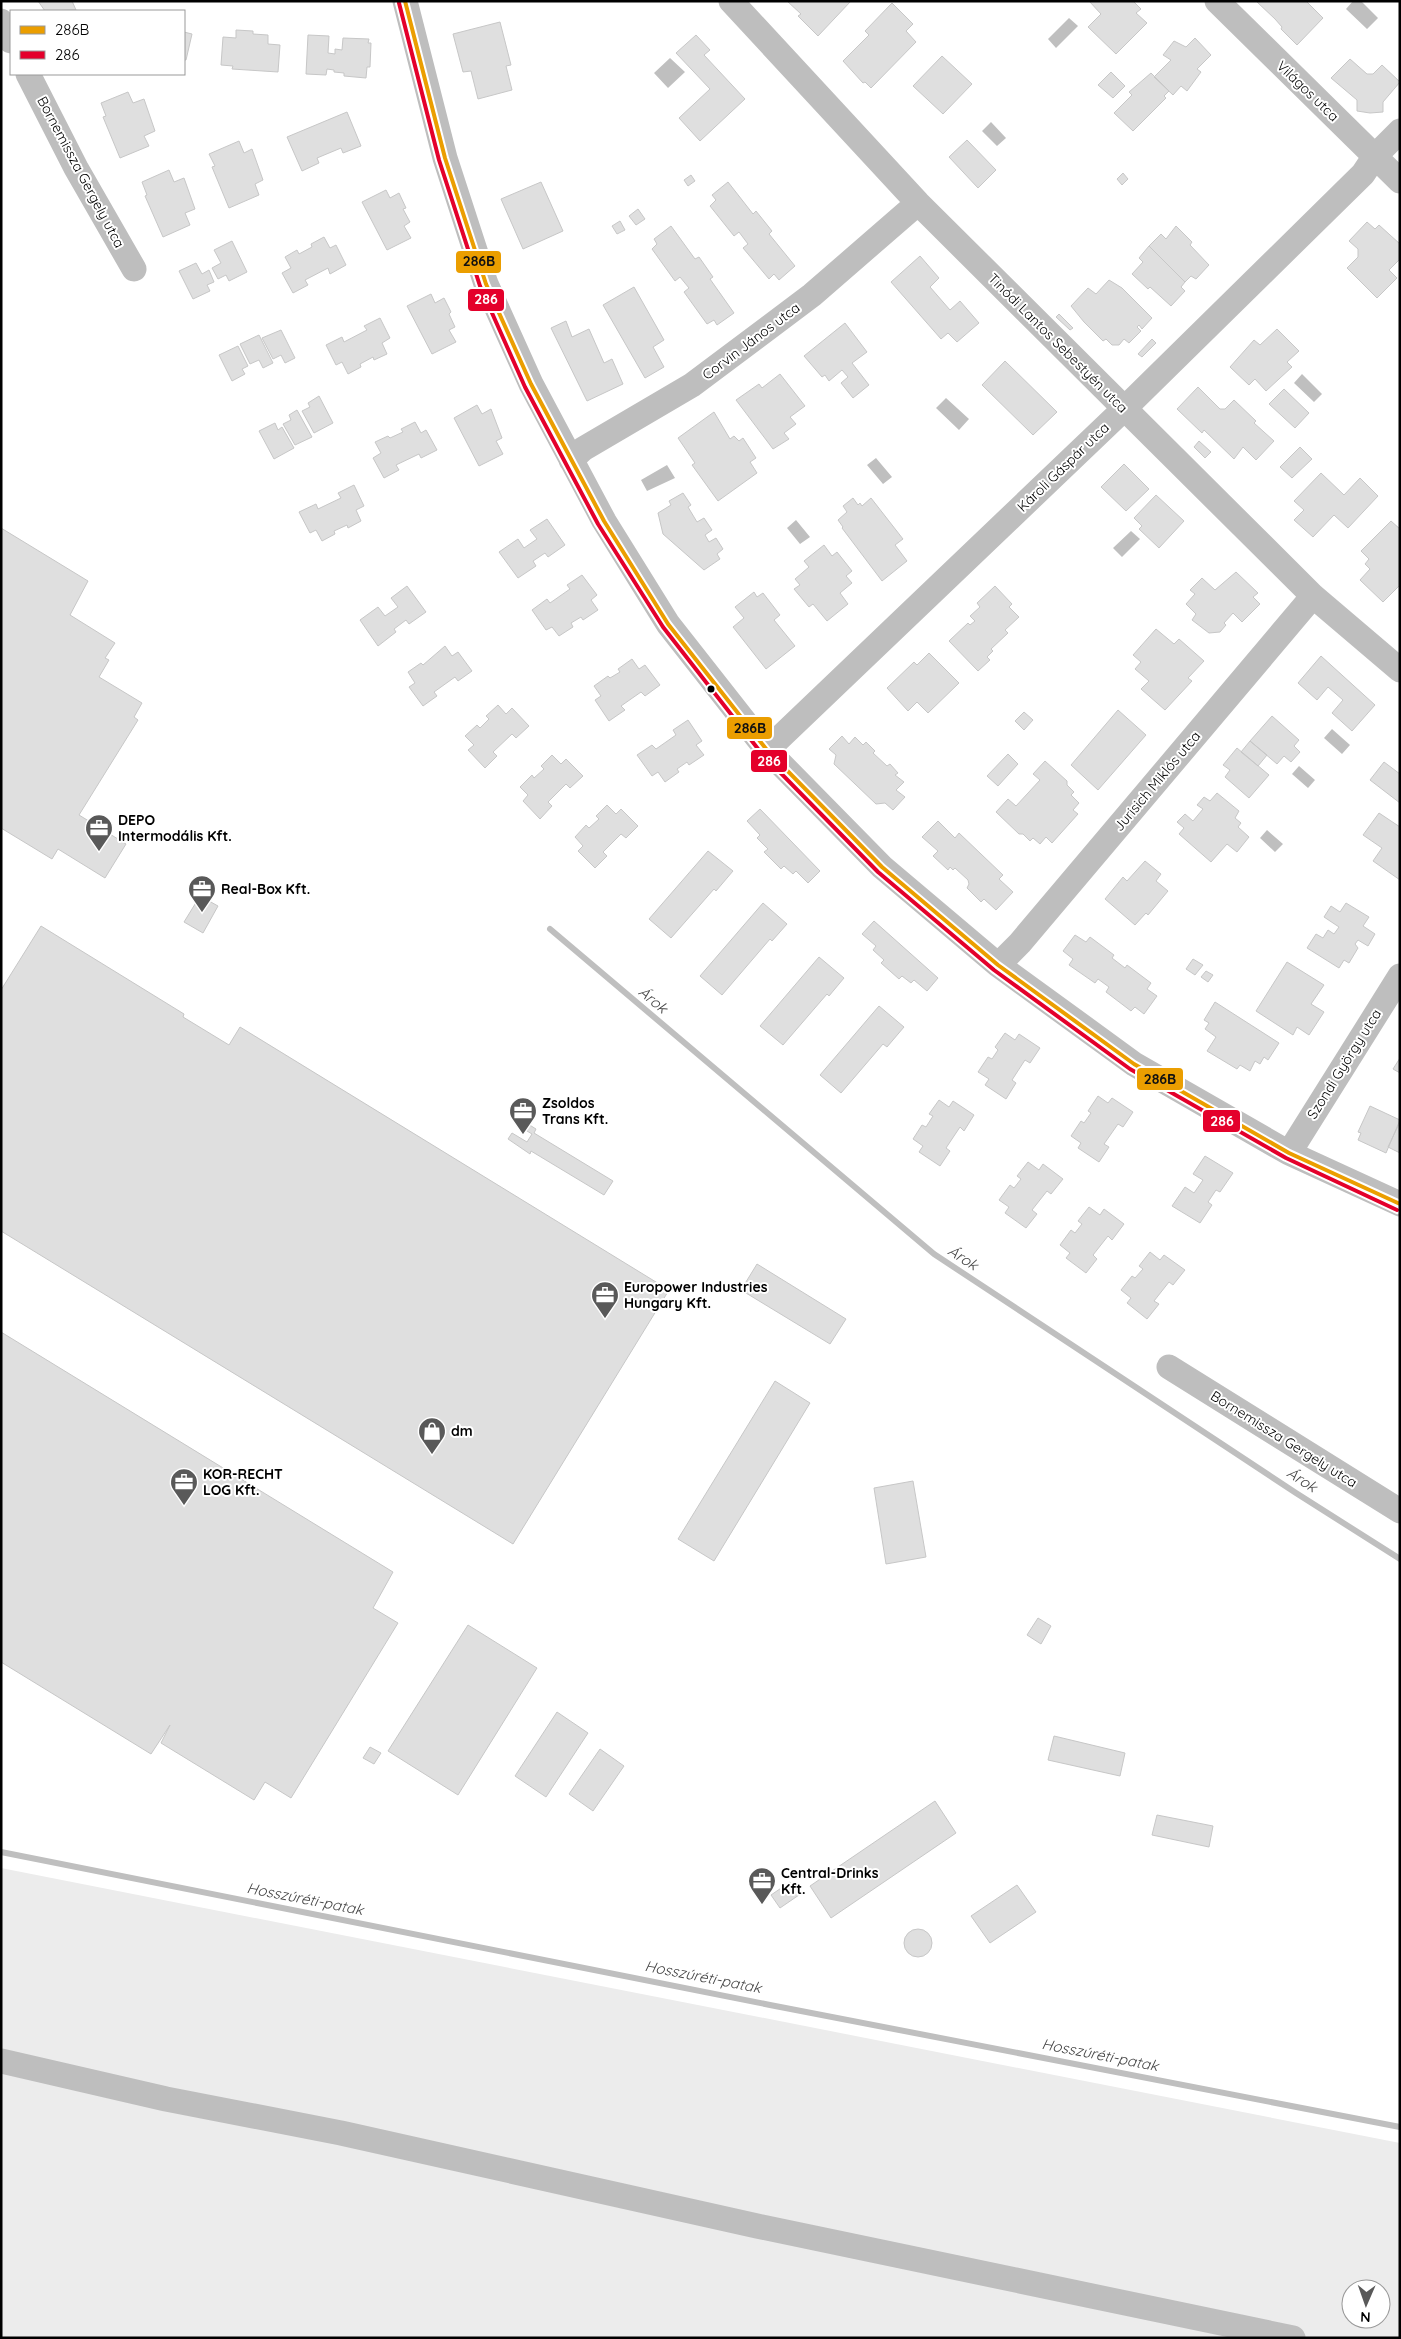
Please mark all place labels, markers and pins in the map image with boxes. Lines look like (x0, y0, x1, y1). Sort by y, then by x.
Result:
unlabelled marker (706, 684, 716, 694)
place label: DEPO Intermodális Kft. (118, 811, 232, 845)
office icon: DEPO Intermodális Kft. (84, 813, 114, 852)
office icon: Real-Box Kft. (187, 874, 217, 913)
place label: Real-Box Kft. (221, 880, 310, 898)
place label: Zsoldos Trans Kft. (542, 1094, 608, 1128)
office icon: Zsoldos Trans Kft. (508, 1096, 538, 1135)
place label: Europower Industries Hungary Kft. (624, 1278, 768, 1312)
office icon: Europower Industries Hungary Kft. (590, 1280, 620, 1319)
shop icon: dm (417, 1416, 447, 1455)
place label: dm (451, 1422, 473, 1440)
place label: KOR-RECHT LOG Kft. (203, 1465, 283, 1499)
office icon: KOR-RECHT LOG Kft. (169, 1467, 199, 1506)
place label: Central-Drinks Kft. (781, 1864, 879, 1898)
office icon: Central-Drinks Kft. (747, 1866, 777, 1905)

